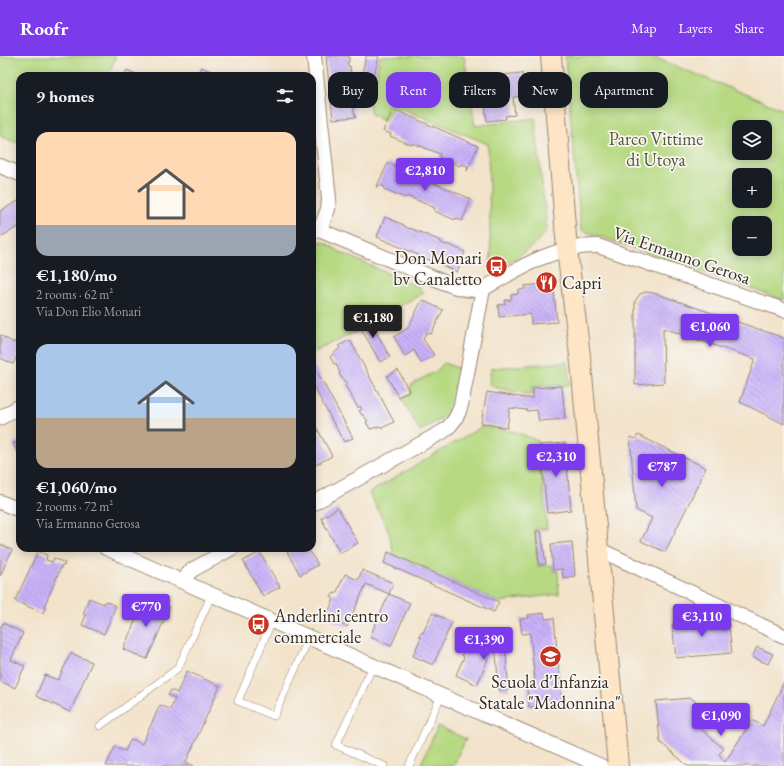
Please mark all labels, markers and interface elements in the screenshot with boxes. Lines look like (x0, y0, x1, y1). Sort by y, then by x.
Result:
text: Roofr (20, 16, 68, 41)
text: Map (631, 19, 656, 37)
text: Layers (678, 19, 713, 37)
text: Share (735, 19, 764, 37)
chip: Buy (328, 72, 378, 108)
chip: Rent (386, 72, 441, 108)
chip: Filters (449, 72, 510, 108)
chip: New (518, 72, 572, 108)
chip: Apartment (580, 72, 668, 108)
text: 9 homes (36, 85, 94, 107)
icon: filters (274, 85, 296, 107)
map controls (732, 120, 772, 256)
button: layers (732, 120, 772, 160)
park label: Parco Vittime di Utoya (609, 127, 703, 171)
icon: home (130, 158, 202, 230)
pin: €2,810 (392, 158, 458, 192)
text: €2,810 (405, 162, 445, 179)
button: + (732, 168, 772, 208)
button: − (732, 216, 772, 256)
street label: Via Ermanno Gerosa (610, 221, 755, 290)
place label: Don Monari bv Canaletto (393, 246, 483, 290)
bus stop icon: Don Monari bv Canaletto (484, 254, 510, 280)
text: €1,180/mo (36, 264, 117, 286)
restaurant icon: Capri (533, 269, 559, 295)
place label: Capri (562, 271, 602, 294)
text: 2 rooms · 62 m² (36, 286, 113, 303)
text: Via Don Elio Monari (36, 303, 141, 320)
pin: €1,180 (340, 305, 406, 339)
text: €1,180 (353, 309, 393, 326)
pin: €1,060 (677, 314, 743, 348)
text: €1,060 (690, 318, 730, 335)
icon: home (130, 370, 202, 442)
pin: €2,310 (523, 444, 589, 478)
text: €2,310 (536, 448, 576, 465)
pin: €787 (638, 454, 686, 488)
text: €787 (647, 458, 677, 475)
text: €1,060/mo (36, 476, 117, 498)
text: 2 rooms · 72 m² (36, 498, 113, 515)
text: Via Ermanno Gerosa (36, 515, 140, 532)
pin: €770 (122, 594, 170, 628)
text: €770 (131, 598, 161, 615)
place label: Anderlini centro commerciale (273, 604, 388, 648)
pin: €3,110 (669, 604, 735, 638)
text: €3,110 (682, 608, 722, 625)
bus stop icon: Anderlini centro commerciale (245, 612, 271, 638)
pin: €1,390 (451, 627, 517, 661)
text: €1,390 (464, 631, 504, 648)
school or university icon: Scuola d'Infanzia Statale "Madonnina" (537, 643, 563, 669)
place label: Scuola d'Infanzia Statale "Madonnina" (479, 670, 621, 714)
pin: €1,090 (688, 703, 754, 737)
text: €1,090 (701, 707, 741, 724)

